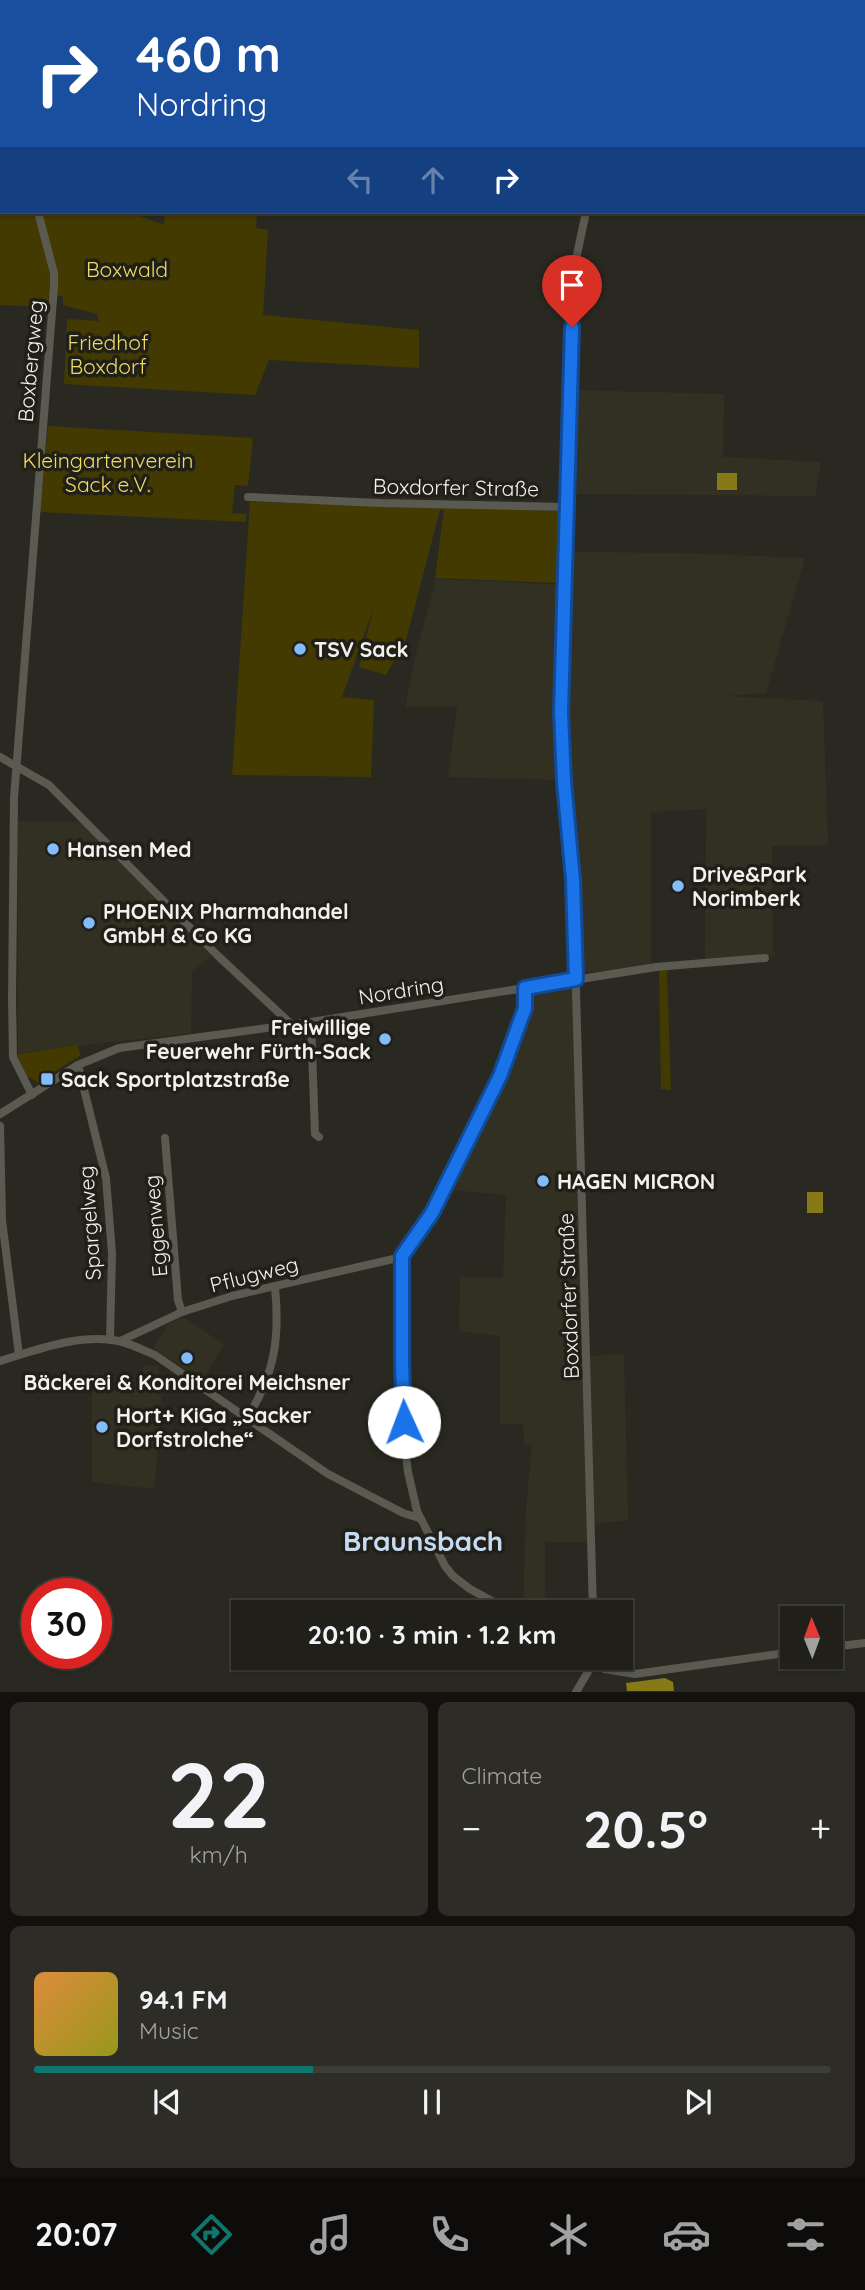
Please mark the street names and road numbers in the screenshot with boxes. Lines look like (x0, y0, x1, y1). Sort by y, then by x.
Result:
street label: Boxbergweg (12, 299, 48, 423)
street label: Boxdorfer Straße (373, 473, 539, 501)
street label: Nordring (356, 970, 446, 1010)
street label: Spargelweg (72, 1165, 106, 1281)
street label: Eggenweg (138, 1174, 172, 1278)
street label: Boxdorfer Straße (552, 1213, 584, 1379)
street label: Pflugweg (207, 1250, 301, 1298)

